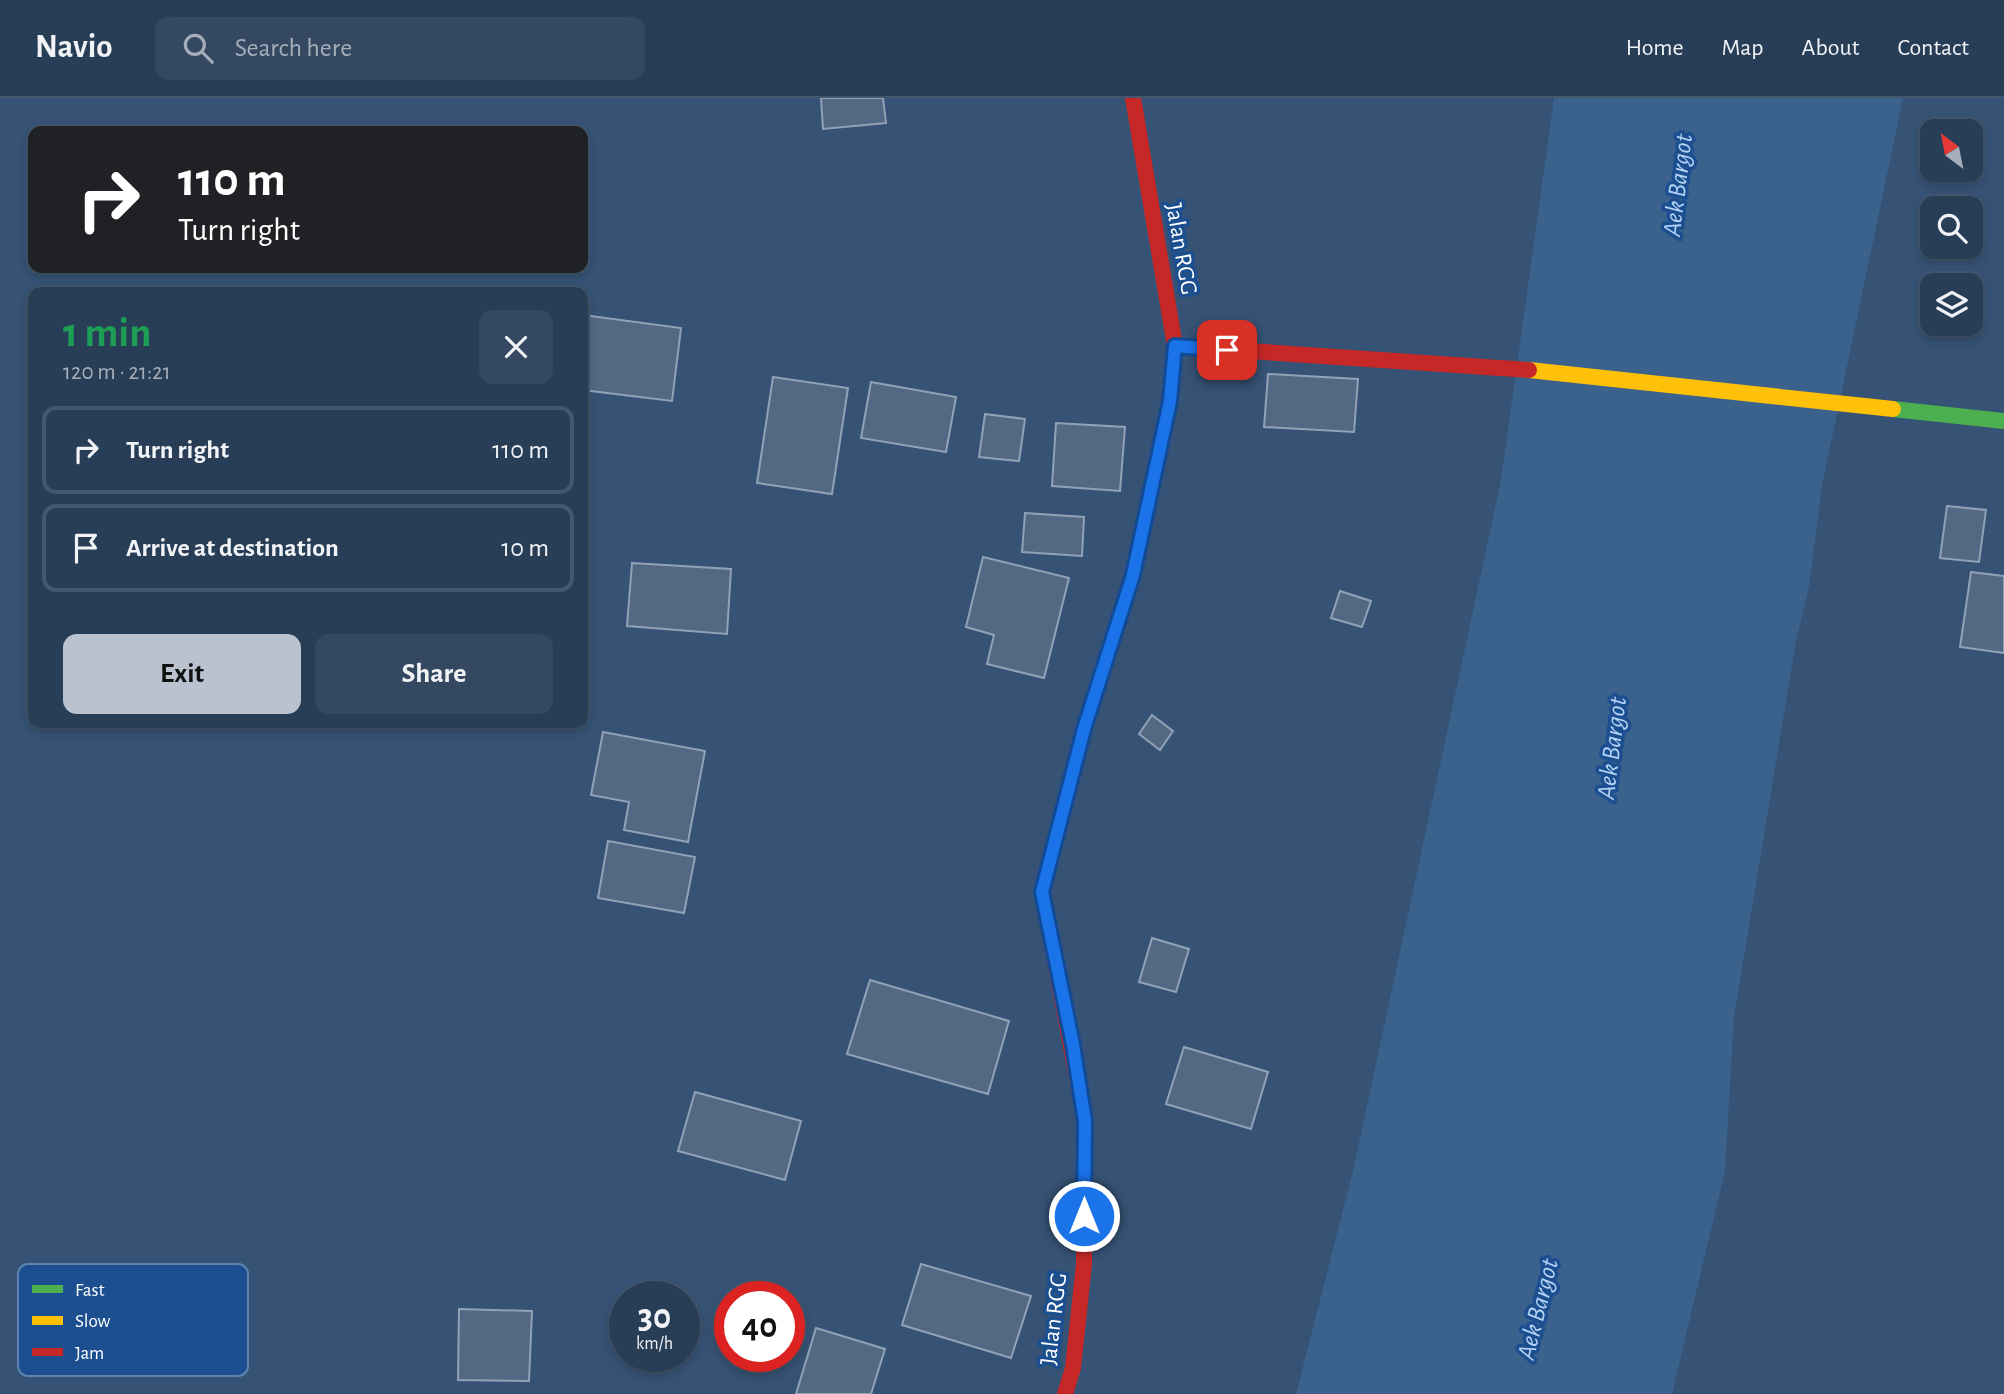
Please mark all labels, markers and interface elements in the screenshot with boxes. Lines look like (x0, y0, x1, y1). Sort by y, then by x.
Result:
search box (155, 17, 645, 80)
icon: search (179, 29, 217, 67)
text: Navio (35, 31, 113, 64)
text: Search here (235, 35, 352, 61)
text: Home (1626, 36, 1684, 60)
text: Map (1722, 36, 1764, 60)
text: About (1802, 36, 1859, 60)
text: Contact (1897, 36, 1969, 60)
north arrow (1920, 119, 1983, 182)
map controls (1920, 119, 1983, 336)
water label: Aek Bargot (1659, 132, 1697, 239)
icon: right (63, 154, 154, 245)
text: 110 m (178, 156, 286, 205)
button: search (1920, 196, 1983, 259)
street label: Jalan RGG (1161, 201, 1201, 297)
text: Turn right (178, 214, 300, 246)
button: layers (1920, 273, 1983, 336)
button: close (479, 310, 553, 384)
text: 1 min (63, 312, 152, 354)
pin (1197, 320, 1257, 380)
icon: arrive (1208, 331, 1246, 369)
text: 120 m · 21:21 (63, 361, 171, 384)
icon: right (67, 431, 105, 469)
text: Turn right (126, 437, 229, 463)
text: 110 m (492, 437, 549, 463)
icon: arrive (67, 529, 105, 567)
text: Arrive at destination (126, 535, 339, 561)
text: 10 m (501, 535, 549, 561)
button: Exit (63, 634, 301, 714)
button: Share (315, 634, 553, 714)
water label: Aek Bargot (1593, 695, 1631, 802)
position arrow (1047, 1179, 1121, 1253)
water label: Aek Bargot (1513, 1255, 1563, 1363)
legend (18, 1264, 248, 1376)
street label: Jalan RGG (1036, 1271, 1072, 1367)
text: Fast (75, 1281, 105, 1300)
speed limit sign: 40 (714, 1281, 805, 1372)
text: 30 (638, 1300, 671, 1335)
text: Slow (75, 1312, 111, 1331)
text: km/h (636, 1335, 673, 1353)
text: Jam (75, 1344, 104, 1363)

